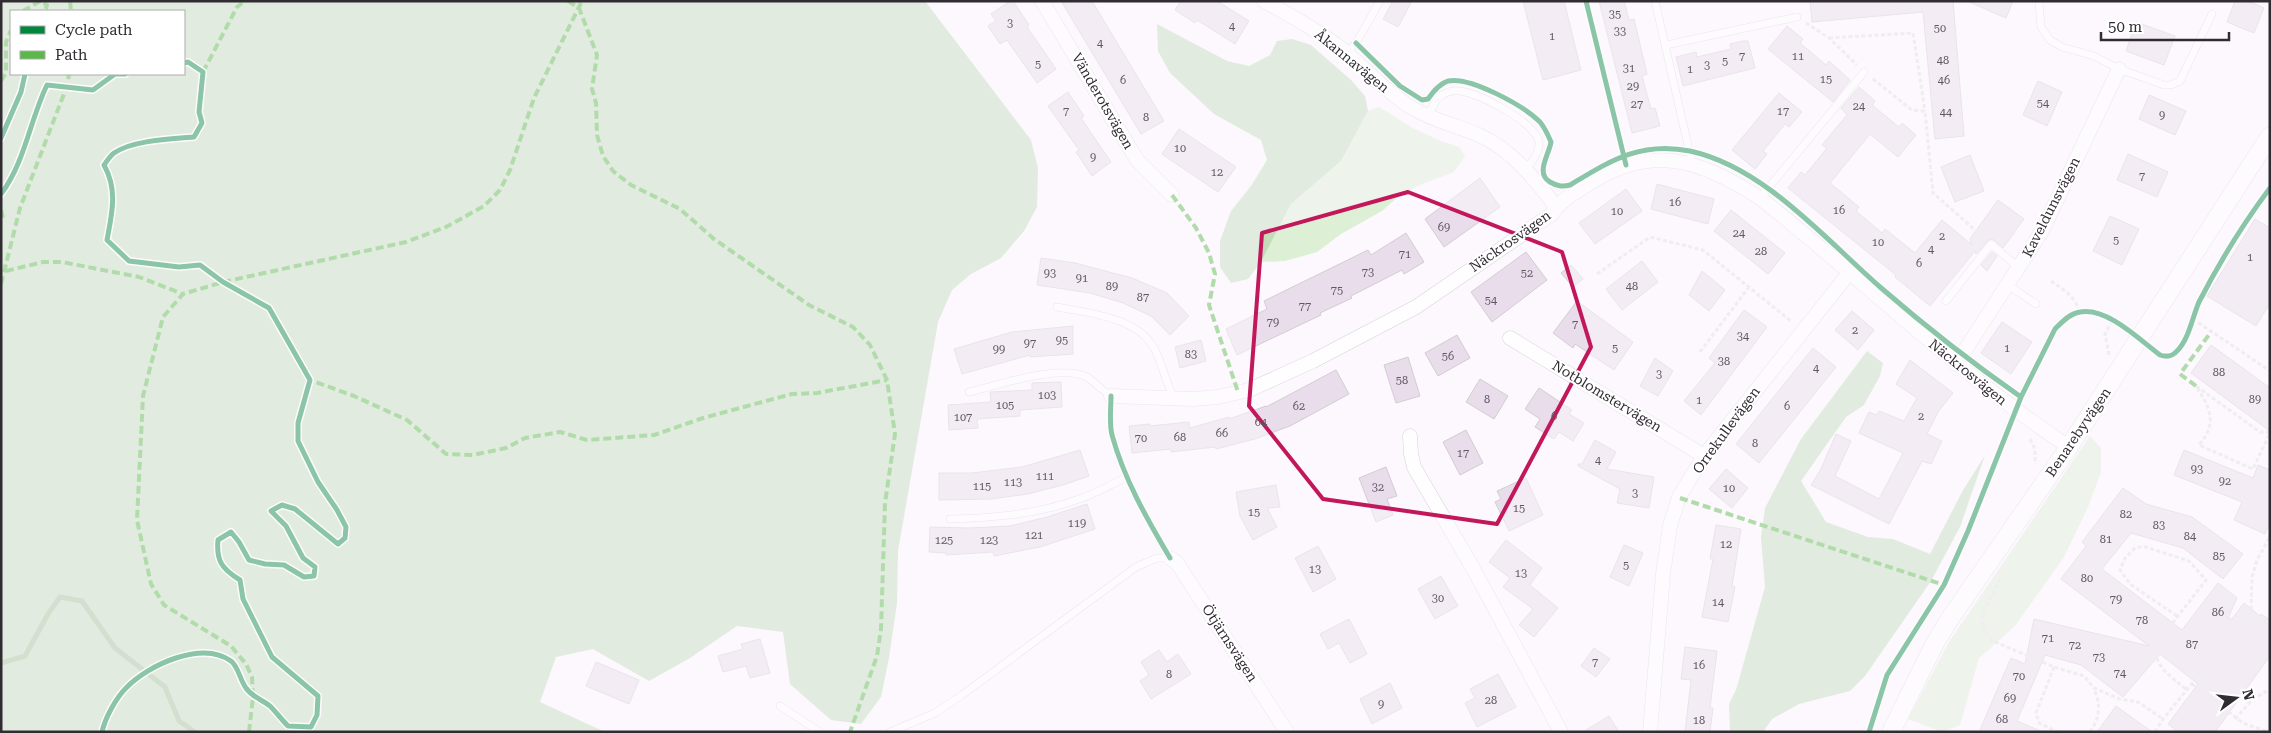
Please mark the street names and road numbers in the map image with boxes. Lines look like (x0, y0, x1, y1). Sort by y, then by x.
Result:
street label: Åkannavägen (1312, 26, 1392, 96)
street label: Vänderotsvägen (1069, 50, 1137, 152)
street label: Kaveldunsvägen (2019, 154, 2083, 260)
street label: Näckrosvägen (1466, 207, 1554, 275)
street label: Näckrosvägen (1926, 336, 2010, 408)
street label: Notblomstervägen (1549, 357, 1665, 435)
street label: Orrekullevägen (1689, 383, 1763, 477)
street label: Benarebyvägen (2042, 384, 2114, 480)
street label: Ötjärnsvägen (1199, 601, 1261, 685)

